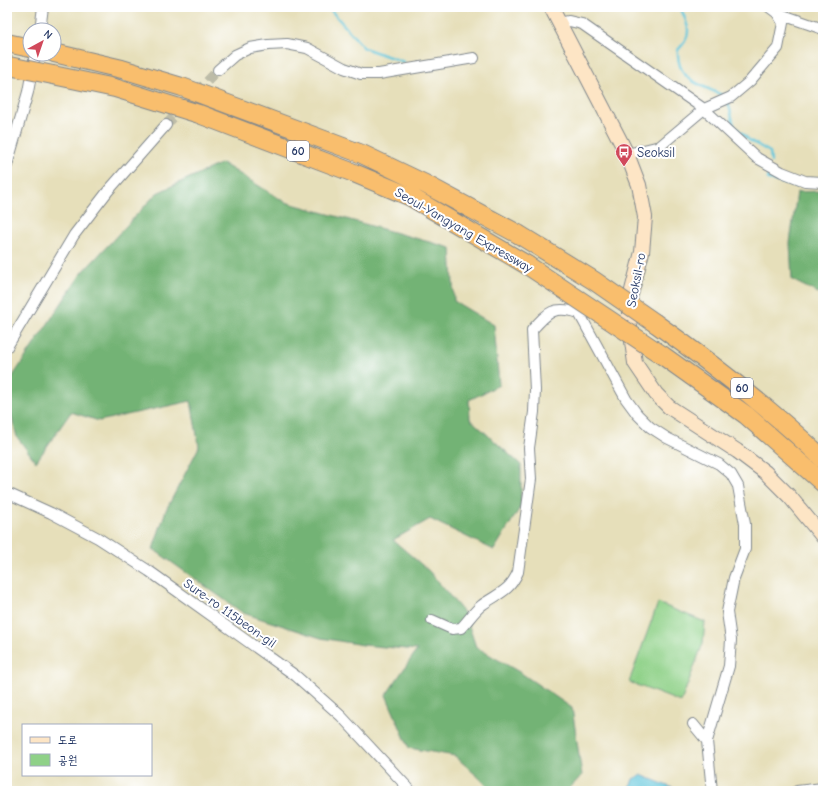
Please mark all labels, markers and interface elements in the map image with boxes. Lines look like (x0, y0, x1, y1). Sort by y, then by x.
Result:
north arrow (22, 22, 62, 62)
text: N (41, 27, 55, 42)
road number: 60 (287, 141, 309, 161)
bus stop icon: Seoksil (614, 142, 634, 167)
place label: Seoksil (637, 145, 675, 160)
street label: Seoul-Yangyang Expressway (393, 184, 536, 276)
street label: Seoksil-ro (623, 251, 649, 308)
road number: 60 (731, 378, 753, 398)
street label: Sure-ro 115beon-gil (181, 575, 279, 651)
legend (22, 724, 152, 776)
text: 도로 (58, 733, 77, 747)
text: 공원 (58, 753, 77, 767)

